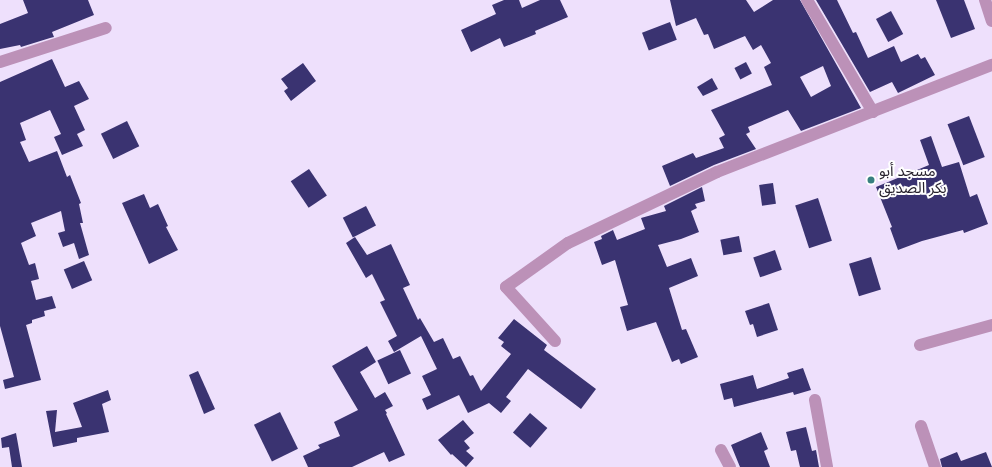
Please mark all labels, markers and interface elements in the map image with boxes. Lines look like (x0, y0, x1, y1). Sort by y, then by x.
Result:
place label: مسجد أبو بكر الصديق (879, 162, 947, 197)
marker: مسجد أبو بكر الصديق (866, 175, 876, 185)

